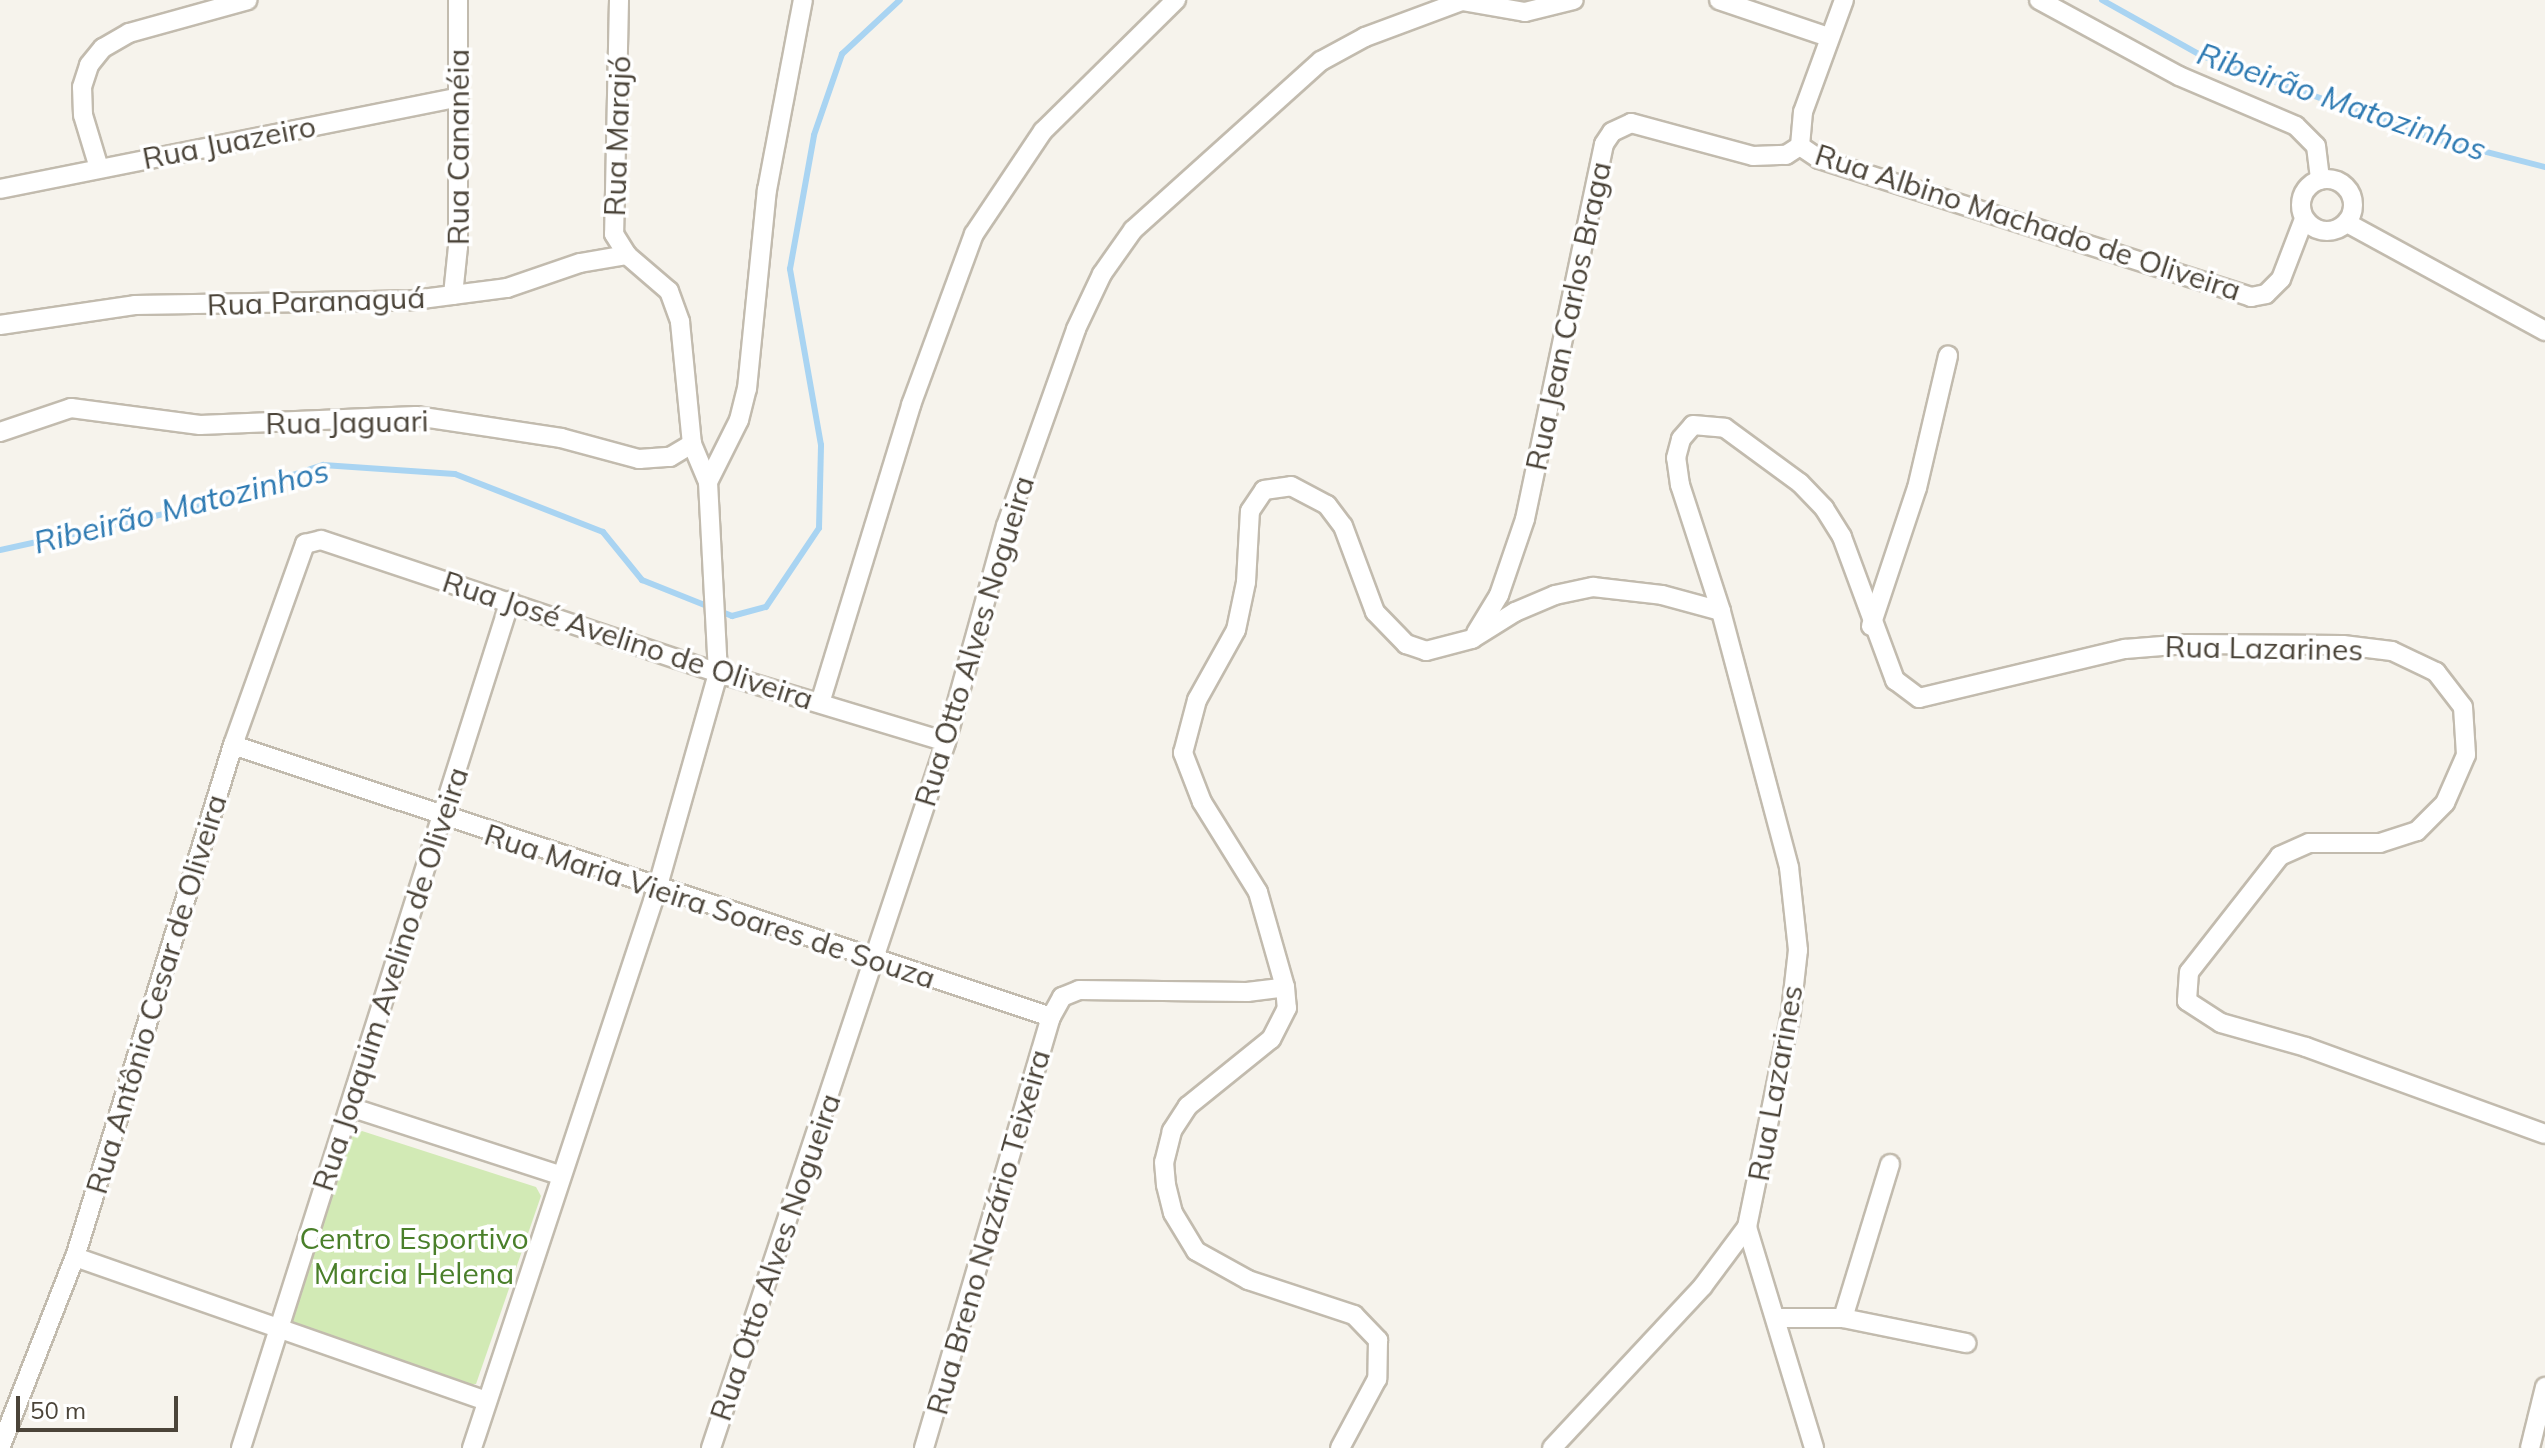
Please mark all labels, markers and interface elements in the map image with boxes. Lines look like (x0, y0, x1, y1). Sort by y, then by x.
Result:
water label: Ribeirão Matozinhos (2192, 34, 2492, 168)
street label: Rua Cananéia (440, 49, 476, 245)
street label: Rua Marajó (596, 55, 638, 217)
street label: Rua Juazeiro (139, 108, 319, 176)
street label: Rua Albino Machado de Oliveira (1811, 136, 2245, 308)
street label: Rua Jean Carlos Braga (1518, 158, 1618, 474)
street label: Rua Paranaguá (206, 279, 426, 323)
street label: Rua Jaguari (265, 403, 429, 441)
water label: Ribeirão Matozinhos (29, 451, 333, 561)
street label: Rua Otto Alves Nogueira (907, 471, 1041, 811)
street label: Rua José Avelino de Oliveira (438, 563, 818, 717)
street label: Rua Lazarines (2164, 628, 2364, 668)
street label: Rua Joaquim Avelino de Oliveira (304, 763, 476, 1195)
street label: Rua Antônio Cesar de Oliveira (78, 790, 234, 1198)
street label: Rua Maria Vieira Soares de Souza (480, 816, 940, 996)
street label: Rua Lazarines (1740, 982, 1810, 1184)
street label: Rua Breno Nazário Teixeira (919, 1045, 1057, 1419)
street label: Rua Otto Alves Nogueira (702, 1089, 848, 1425)
park label: Centro Esportivo Marcia Helena (299, 1220, 529, 1290)
scale bar (20, 1380, 182, 1430)
text: 50 m (30, 1395, 86, 1425)

